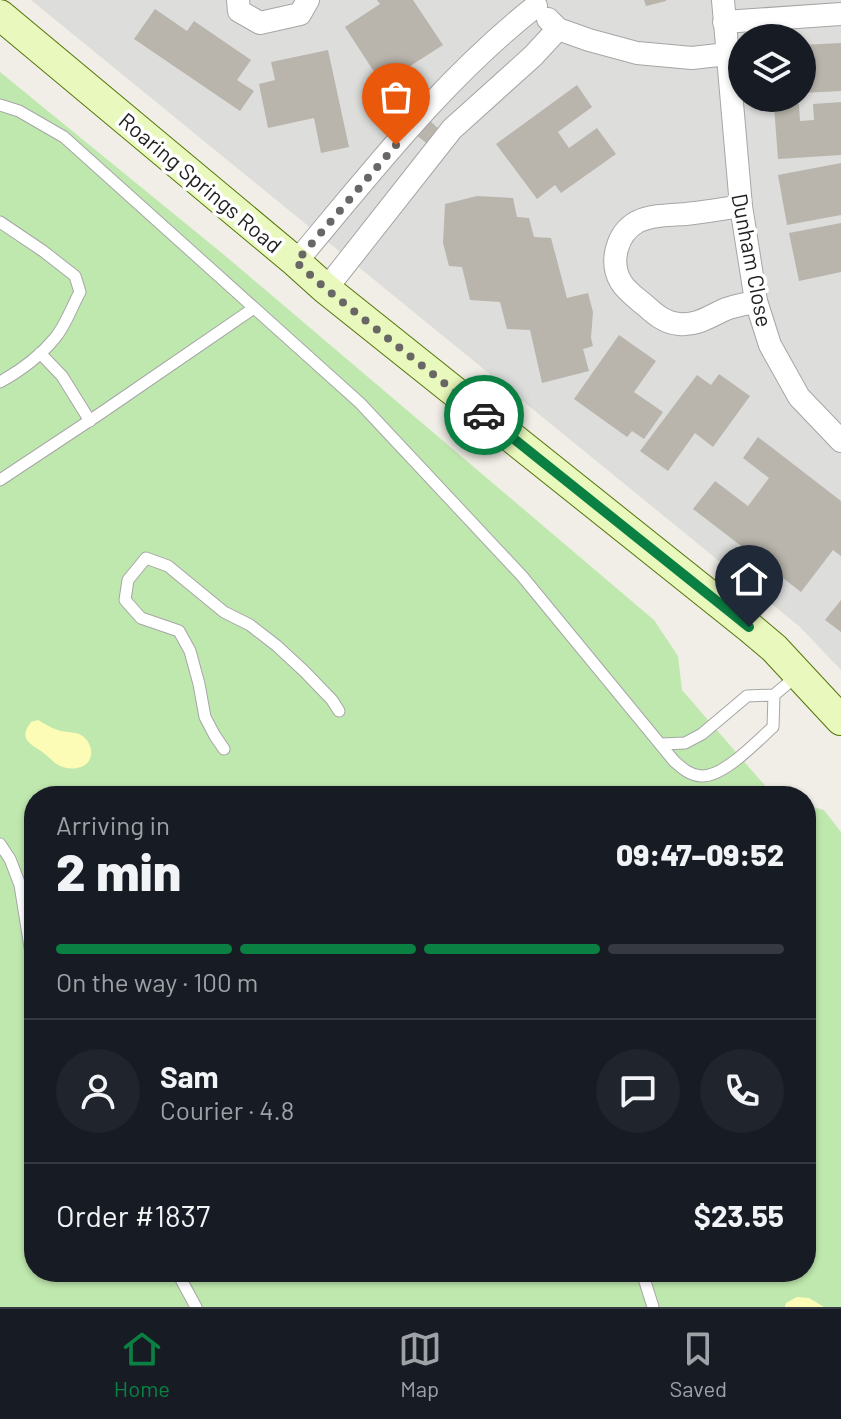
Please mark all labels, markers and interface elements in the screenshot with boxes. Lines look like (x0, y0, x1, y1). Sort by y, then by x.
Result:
map controls (728, 24, 816, 112)
button: layers (728, 24, 816, 112)
pin (362, 63, 430, 145)
icon: bag (374, 75, 418, 119)
street label: Roaring Springs Road (115, 106, 287, 258)
street label: Dunham Close (727, 191, 779, 329)
courier (444, 375, 524, 455)
icon: car (462, 393, 506, 437)
pin (715, 545, 783, 627)
icon: home (727, 557, 771, 601)
text: Arriving in (56, 809, 170, 840)
text: 09:47–09:52 (616, 836, 784, 872)
text: 2 min (56, 839, 181, 901)
text: On the way · 100 m (56, 966, 258, 997)
button: person (56, 1049, 140, 1133)
button: chat (596, 1049, 680, 1133)
button: phone (700, 1049, 784, 1133)
text: Sam (160, 1058, 219, 1094)
text: Courier · 4.8 (160, 1094, 294, 1125)
text: Order #1837 (56, 1197, 210, 1233)
text: $23.55 (694, 1197, 784, 1233)
tab: Home (114, 1327, 170, 1401)
tab: Map (398, 1327, 442, 1401)
tab: Saved (669, 1327, 727, 1401)

